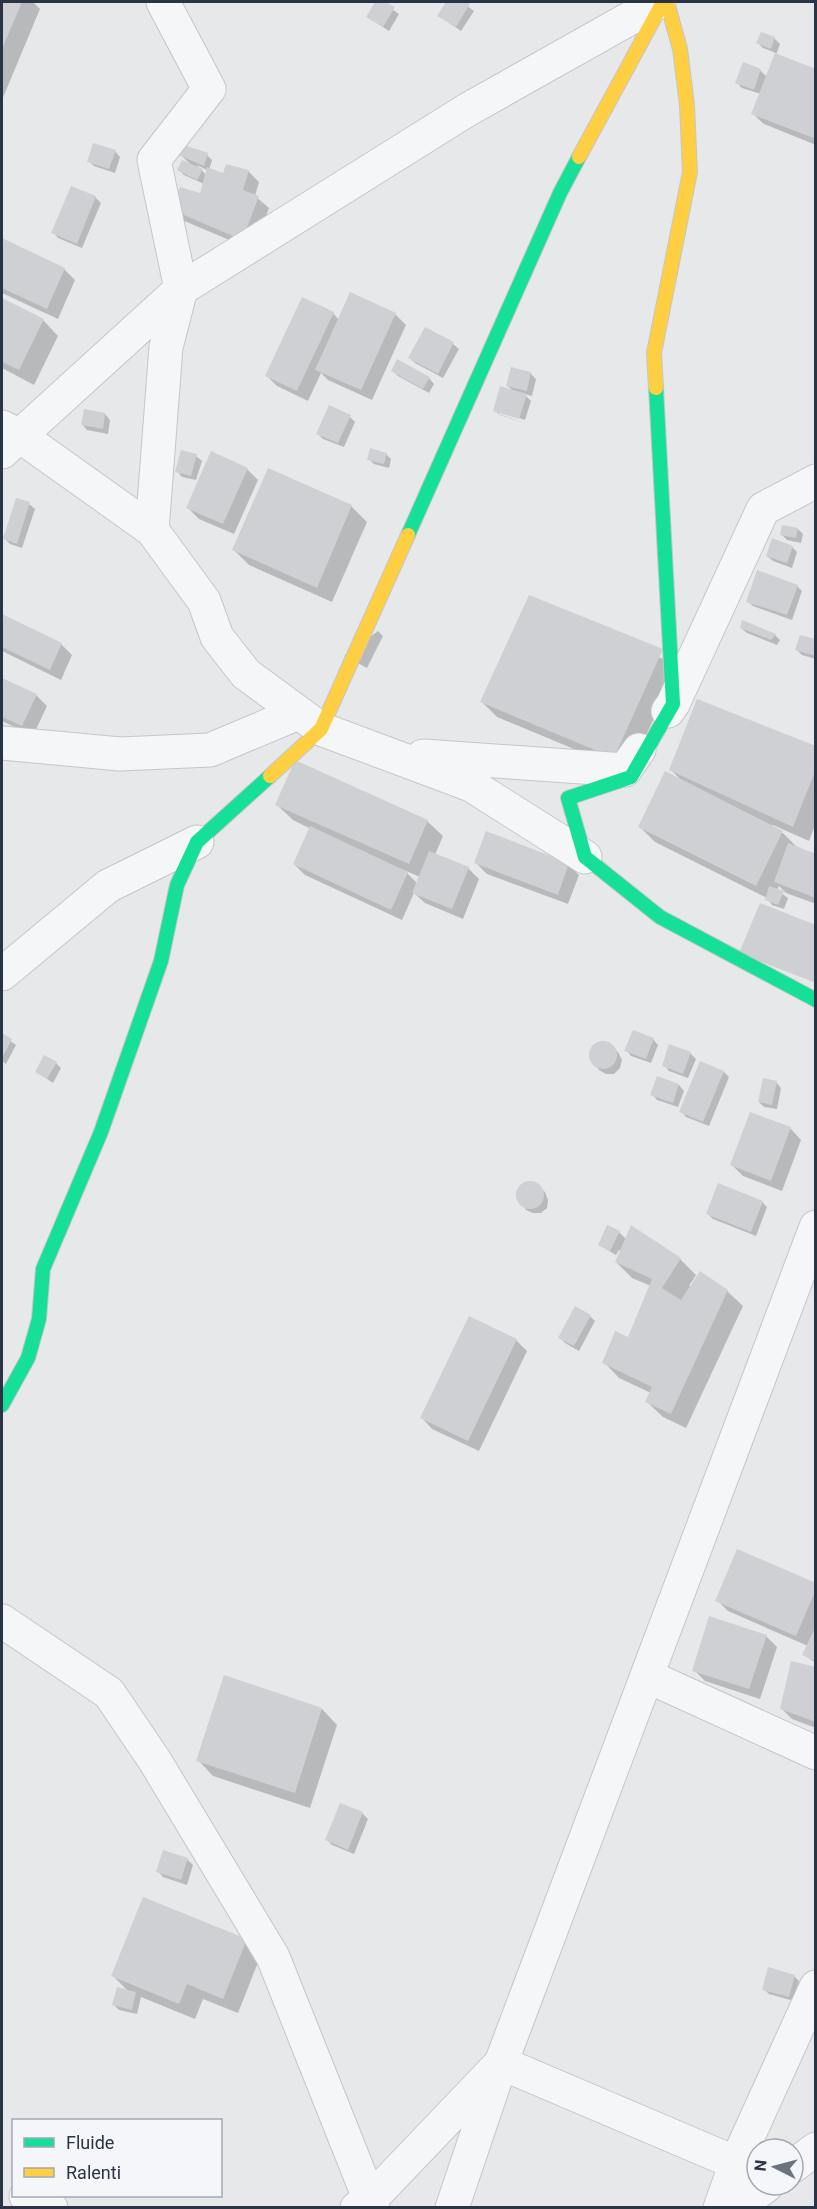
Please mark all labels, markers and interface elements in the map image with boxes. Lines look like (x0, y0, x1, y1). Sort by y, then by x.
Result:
legend (12, 2119, 222, 2197)
text: Fluide (66, 2132, 114, 2153)
north arrow (745, 2137, 805, 2197)
text: N (751, 2159, 771, 2172)
text: Ralenti (66, 2162, 121, 2183)

